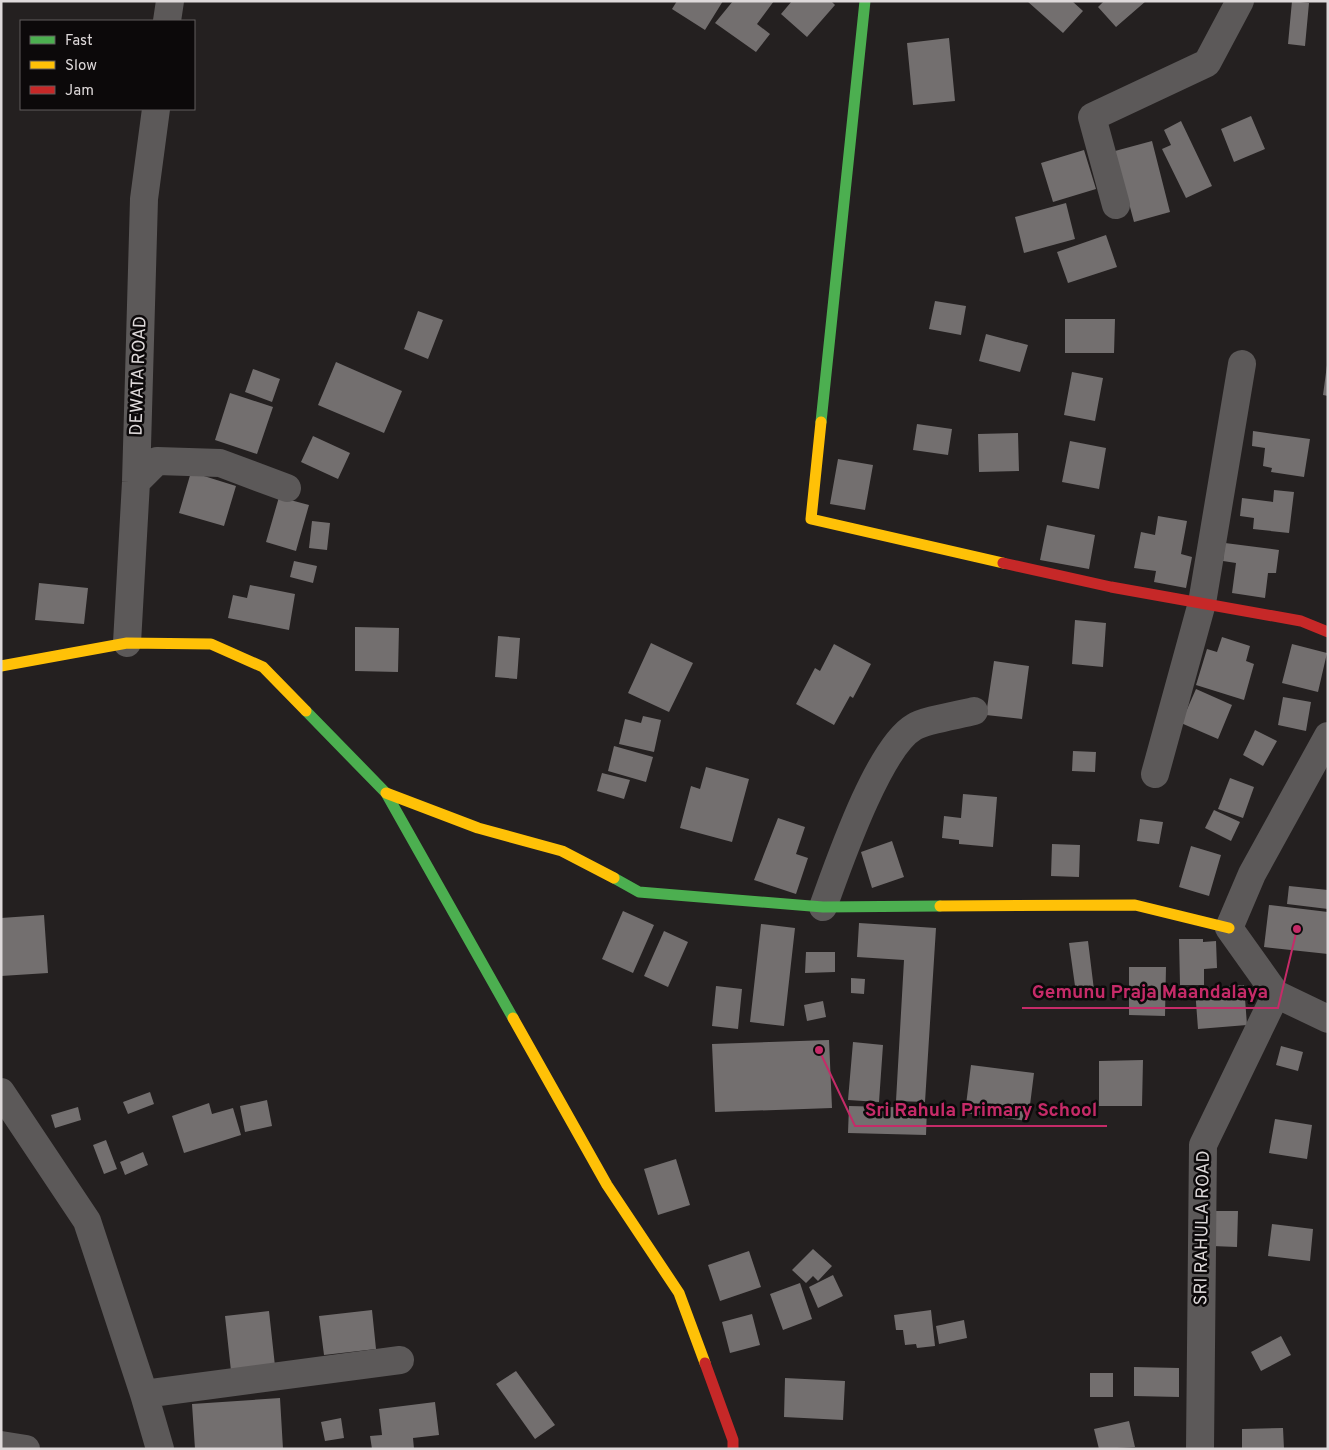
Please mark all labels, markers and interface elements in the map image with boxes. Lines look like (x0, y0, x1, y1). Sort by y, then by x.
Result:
legend (20, 20, 195, 110)
text: Fast (65, 32, 93, 51)
text: Slow (65, 57, 97, 76)
text: Jam (65, 82, 94, 101)
street label: DEWATA ROAD (125, 316, 153, 436)
callout: Gemunu Praja Maandalaya (1022, 974, 1278, 1008)
text: Gemunu Praja Maandalaya (1032, 981, 1268, 1005)
callout: Sri Rahula Primary School (855, 1092, 1107, 1126)
text: Sri Rahula Primary School (865, 1099, 1097, 1123)
street label: SRI RAHULA ROAD (1190, 1150, 1216, 1306)

